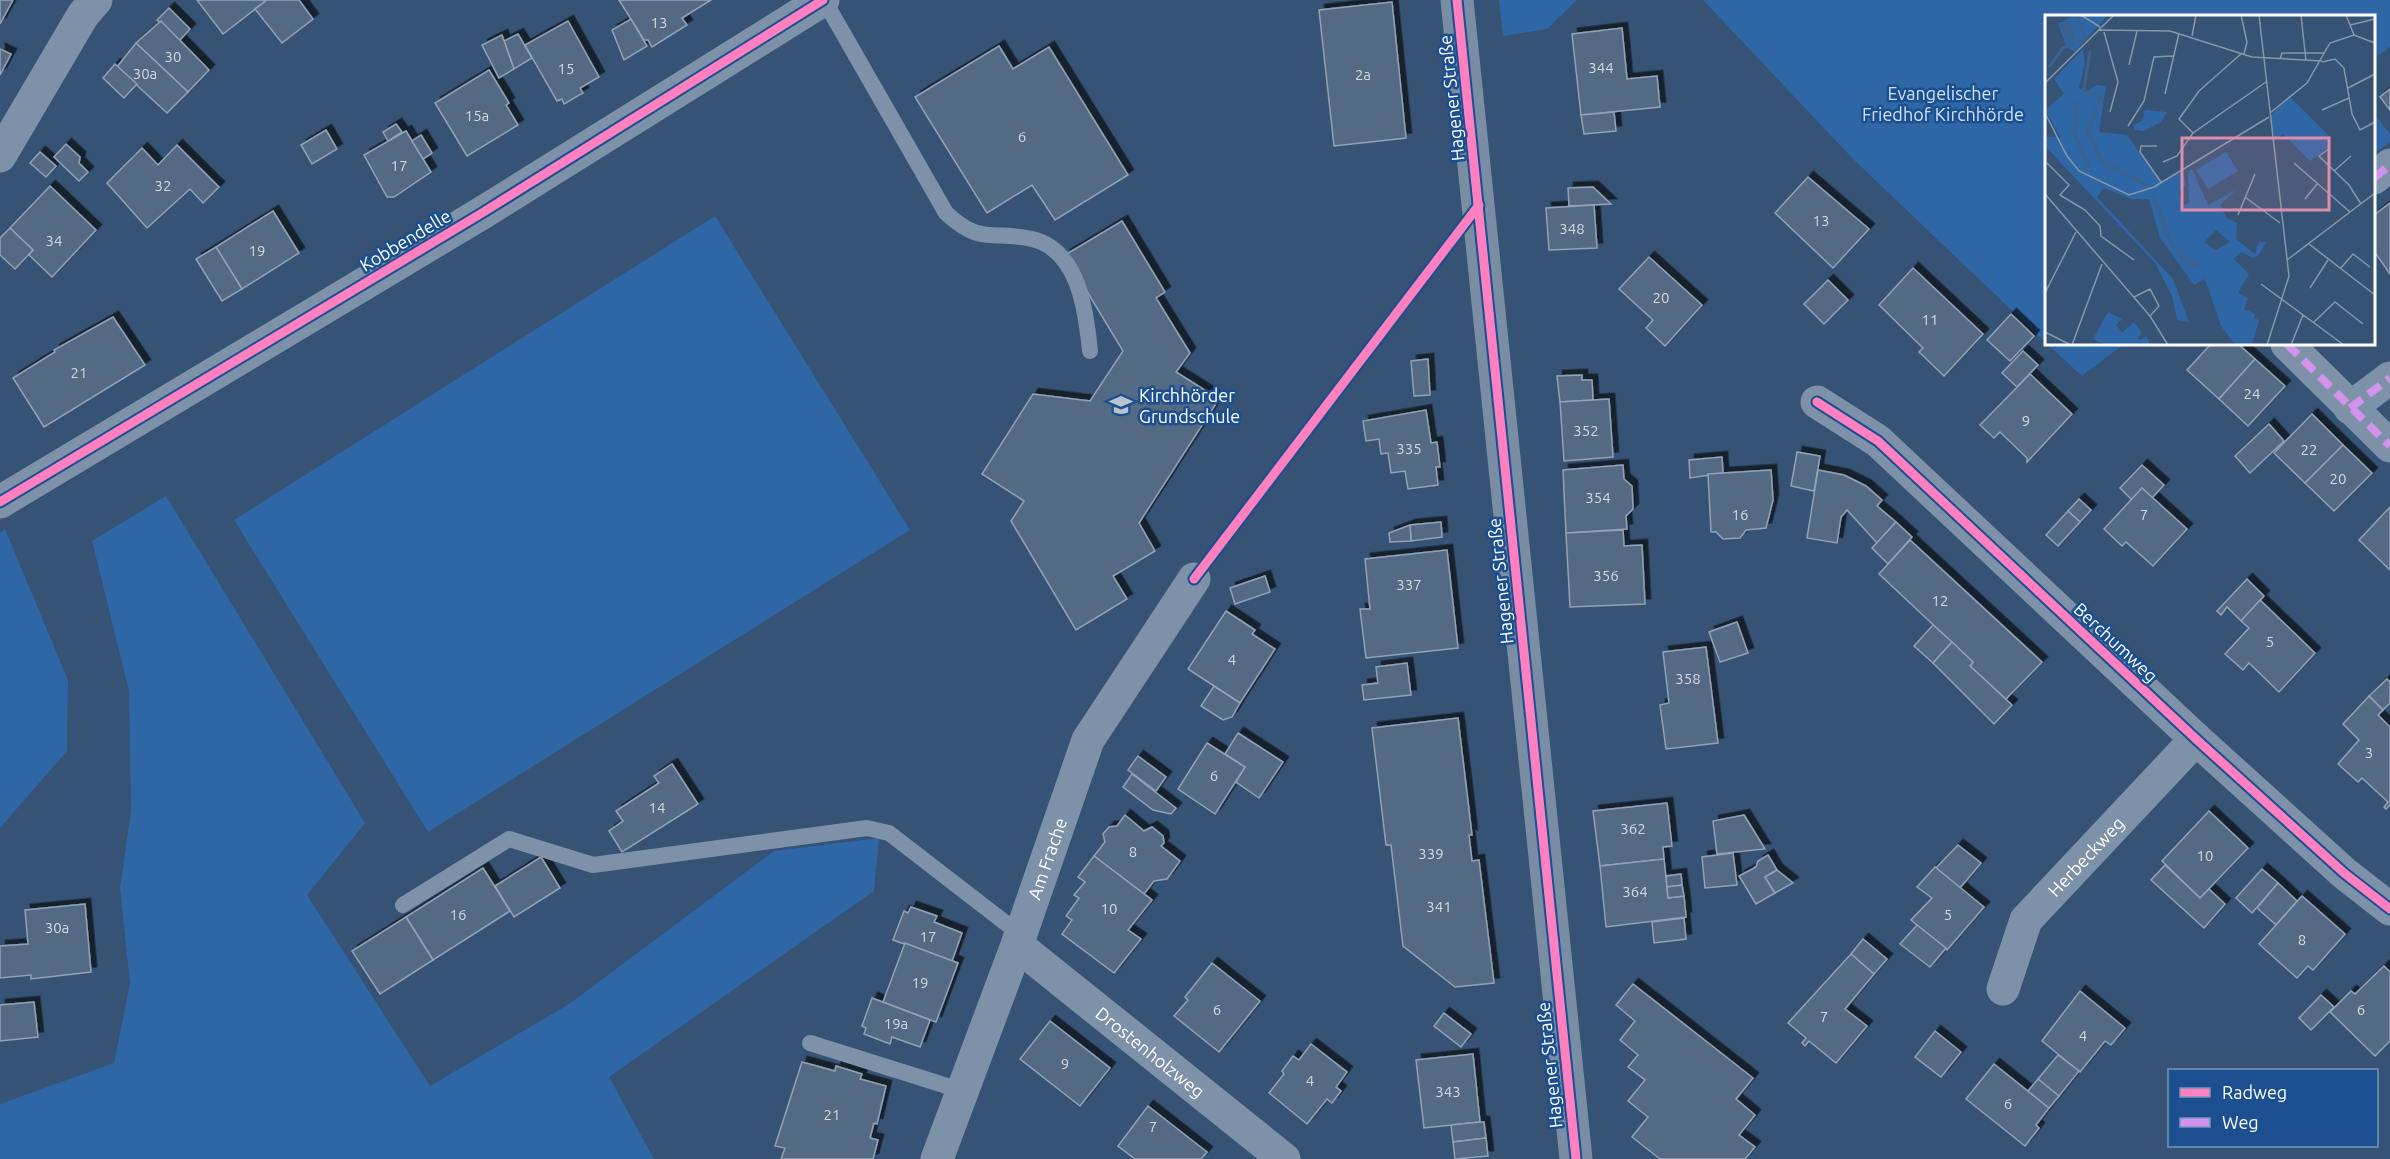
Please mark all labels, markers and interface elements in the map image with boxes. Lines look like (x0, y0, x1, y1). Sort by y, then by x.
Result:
house number: 13 (651, 14, 667, 31)
inset map (2045, 15, 2375, 345)
street label: Hagener Straße (1434, 34, 1468, 162)
house number: 30 (165, 48, 181, 65)
house number: 344 (1588, 59, 1614, 76)
house number: 15 (558, 60, 574, 77)
house number: 30a (133, 65, 157, 82)
house number: 2a (1355, 66, 1371, 83)
park label: Evangelischer Friedhof Kirchhörde (1862, 83, 2024, 124)
house number: 15a (465, 107, 489, 124)
house number: 6 (1018, 128, 1026, 145)
house number: 17 (391, 157, 407, 174)
house number: 32 (155, 177, 171, 194)
street label: Kobbendelle (356, 205, 454, 275)
house number: 13 (1813, 212, 1829, 229)
house number: 348 (1559, 220, 1585, 237)
house number: 34 (46, 232, 62, 249)
house number: 19 (249, 242, 265, 259)
house number: 20 (1653, 289, 1669, 306)
house number: 11 (1922, 311, 1938, 328)
house number: 21 (71, 364, 87, 381)
place label: Kirchhörder Grundschule (1139, 385, 1240, 426)
house number: 24 (2244, 385, 2260, 402)
school or university icon: Kirchhörder Grundschule (1108, 392, 1134, 418)
house number: 9 (2022, 412, 2030, 429)
house number: 352 (1573, 422, 1599, 439)
house number: 335 (1396, 440, 1422, 457)
house number: 22 (2301, 441, 2317, 458)
house number: 20 (2330, 470, 2346, 487)
house number: 354 (1585, 489, 1611, 506)
house number: 16 (1732, 506, 1748, 523)
house number: 7 (2140, 506, 2148, 523)
street label: Hagener Straße (1483, 517, 1517, 645)
house number: 356 (1593, 567, 1619, 584)
house number: 337 (1396, 576, 1422, 593)
house number: 12 (1932, 592, 1948, 609)
street label: Berchumweg (2070, 598, 2162, 686)
house number: 5 (2266, 633, 2274, 650)
house number: 4 (1228, 651, 1236, 668)
house number: 358 (1675, 670, 1701, 687)
house number: 3 (2365, 744, 2373, 761)
house number: 6 (1210, 767, 1218, 784)
house number: 14 (649, 799, 665, 816)
street label: Herbeckweg (2044, 813, 2128, 900)
street label: Am Frache (1024, 815, 1070, 902)
house number: 362 (1620, 820, 1646, 837)
house number: 8 (1129, 843, 1137, 860)
house number: 339 (1418, 845, 1444, 862)
house number: 10 (2197, 847, 2213, 864)
house number: 364 (1622, 883, 1648, 900)
house number: 341 (1426, 898, 1452, 915)
house number: 10 (1101, 900, 1117, 917)
house number: 16 (450, 906, 466, 923)
house number: 5 (1944, 906, 1952, 923)
house number: 30a (45, 919, 69, 936)
house number: 17 (920, 928, 936, 945)
house number: 8 (2298, 931, 2306, 948)
house number: 19 (912, 974, 928, 991)
house number: 6 (1213, 1001, 1221, 1018)
street label: Hagener Straße (1532, 1001, 1566, 1129)
house number: 6 (2357, 1001, 2365, 1018)
street label: Drostenholzweg (1092, 1002, 1209, 1101)
house number: 7 (1820, 1008, 1828, 1025)
house number: 19a (884, 1015, 908, 1032)
house number: 4 (2079, 1027, 2087, 1044)
house number: 9 (1061, 1055, 1069, 1072)
legend (2168, 1069, 2378, 1147)
house number: 4 (1306, 1072, 1314, 1089)
text: Radweg (2222, 1082, 2287, 1102)
house number: 343 (1435, 1083, 1461, 1100)
house number: 6 (2004, 1095, 2012, 1112)
house number: 21 (824, 1106, 840, 1123)
text: Weg (2222, 1112, 2259, 1132)
house number: 7 (1149, 1118, 1157, 1135)

